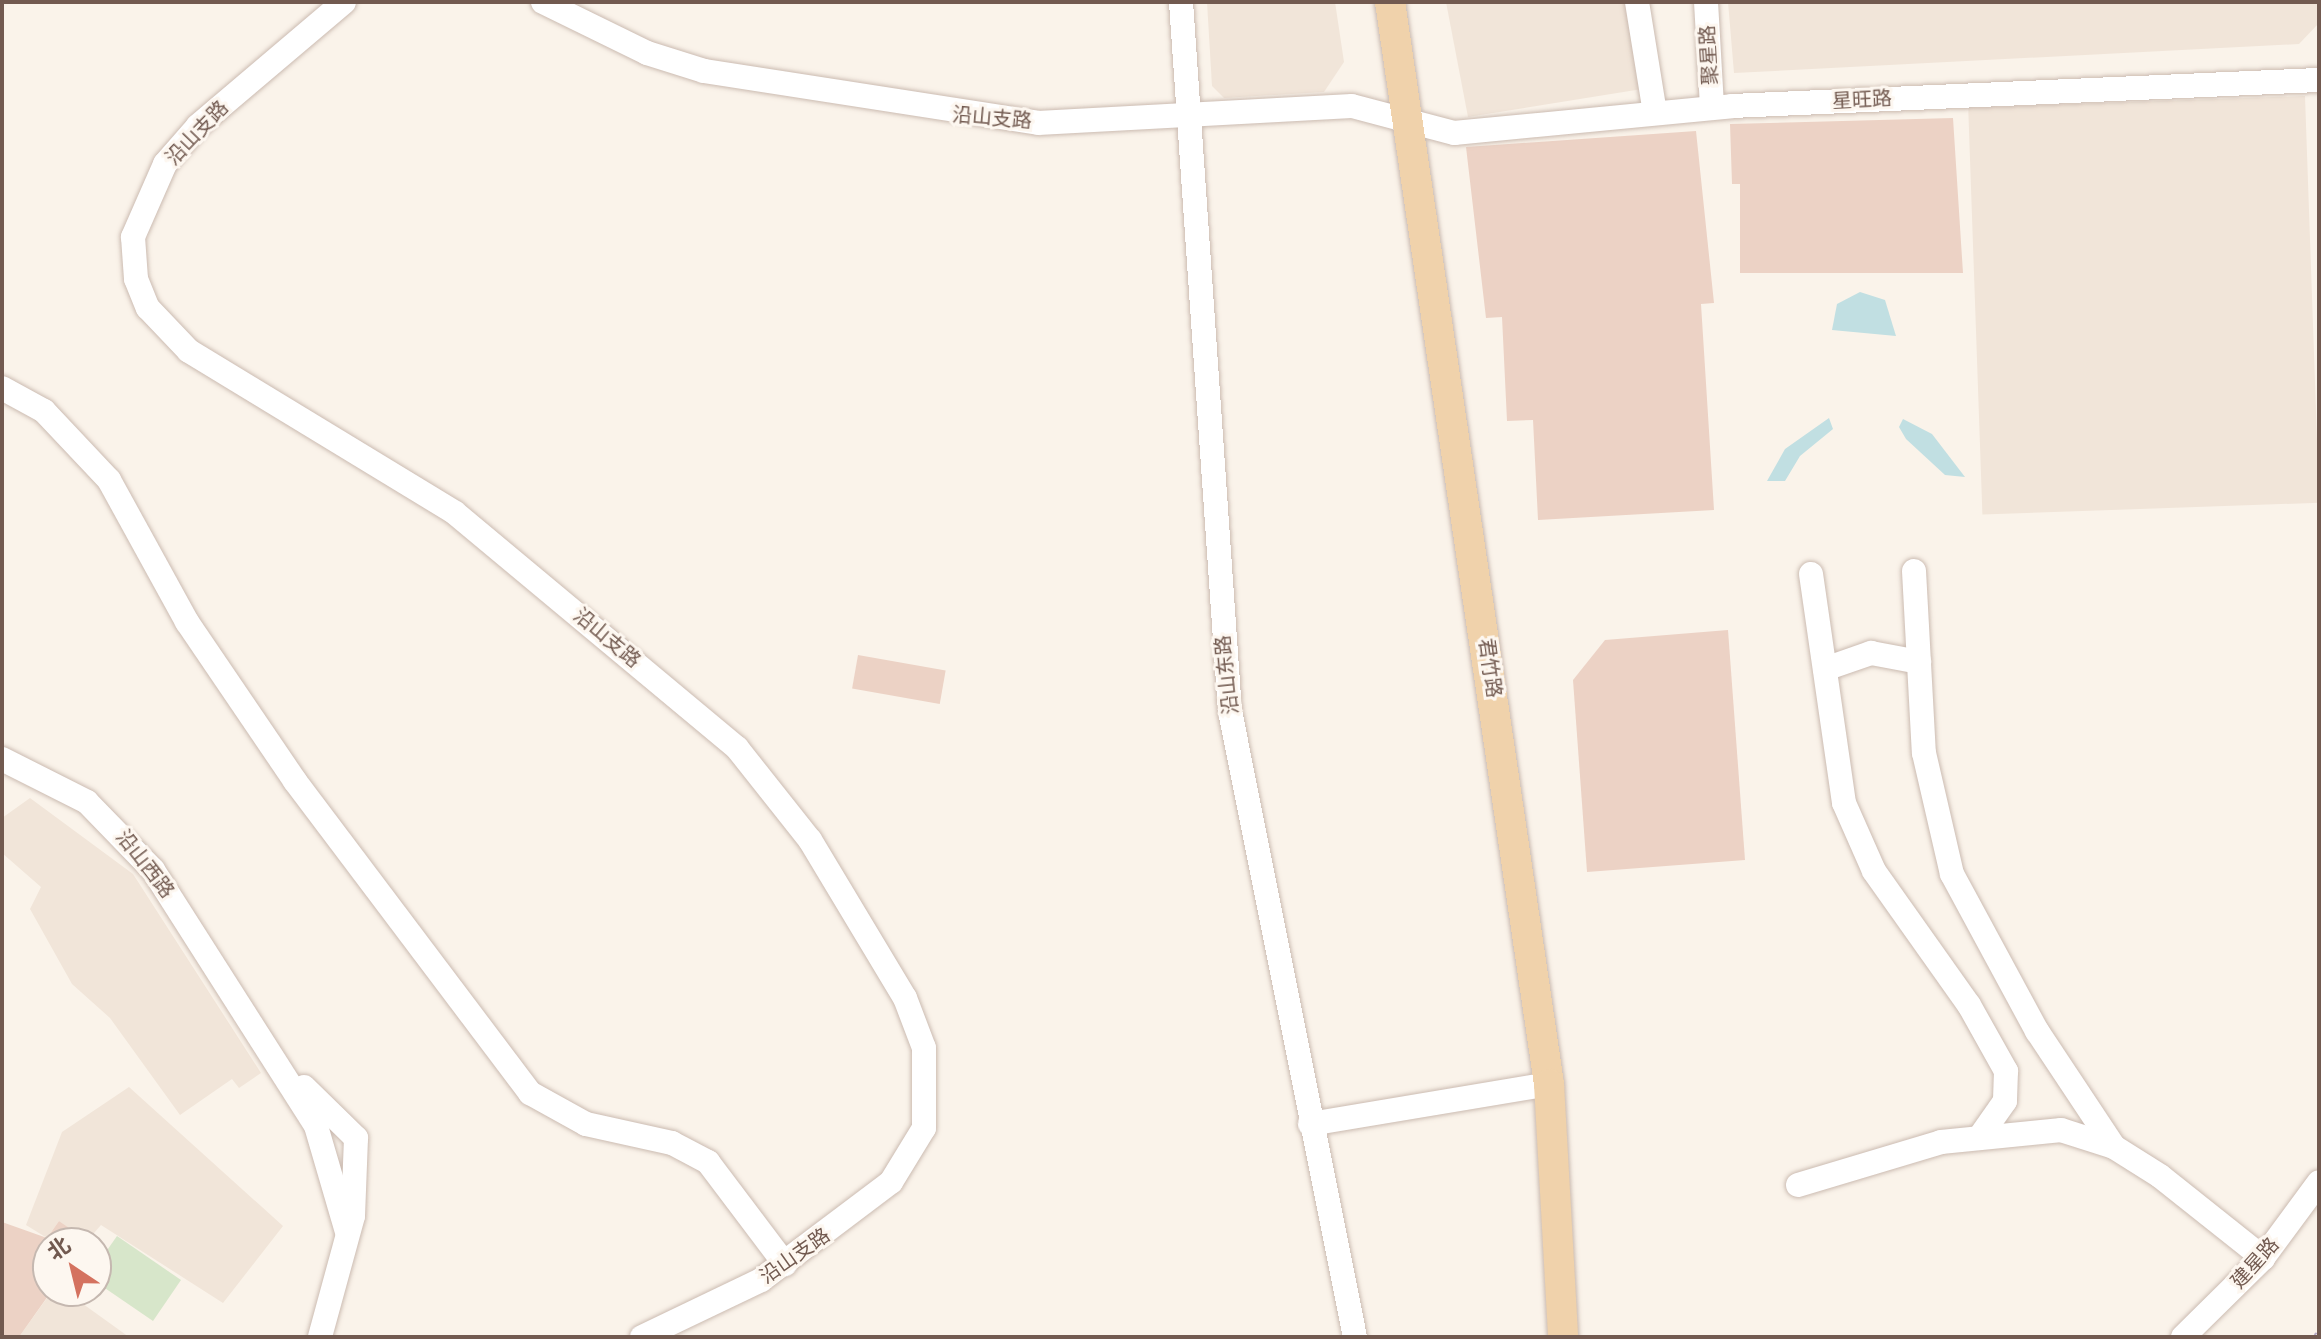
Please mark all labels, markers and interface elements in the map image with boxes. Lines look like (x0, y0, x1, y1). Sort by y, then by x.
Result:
street label: 聚星路 (1695, 24, 1723, 86)
street label: 星旺路 (1831, 86, 1893, 114)
street label: 沿山支路 (161, 96, 233, 170)
street label: 沿山支路 (951, 103, 1033, 133)
street label: 沿山支路 (569, 603, 645, 673)
street label: 沿山东路 (1211, 634, 1243, 716)
street label: 君竹路 (1474, 637, 1506, 699)
street label: 沿山西路 (111, 825, 179, 903)
street label: 沿山支路 (755, 1223, 835, 1289)
north arrow (32, 1227, 112, 1307)
text: 北 (43, 1232, 75, 1265)
street label: 建星路 (2226, 1233, 2284, 1293)

